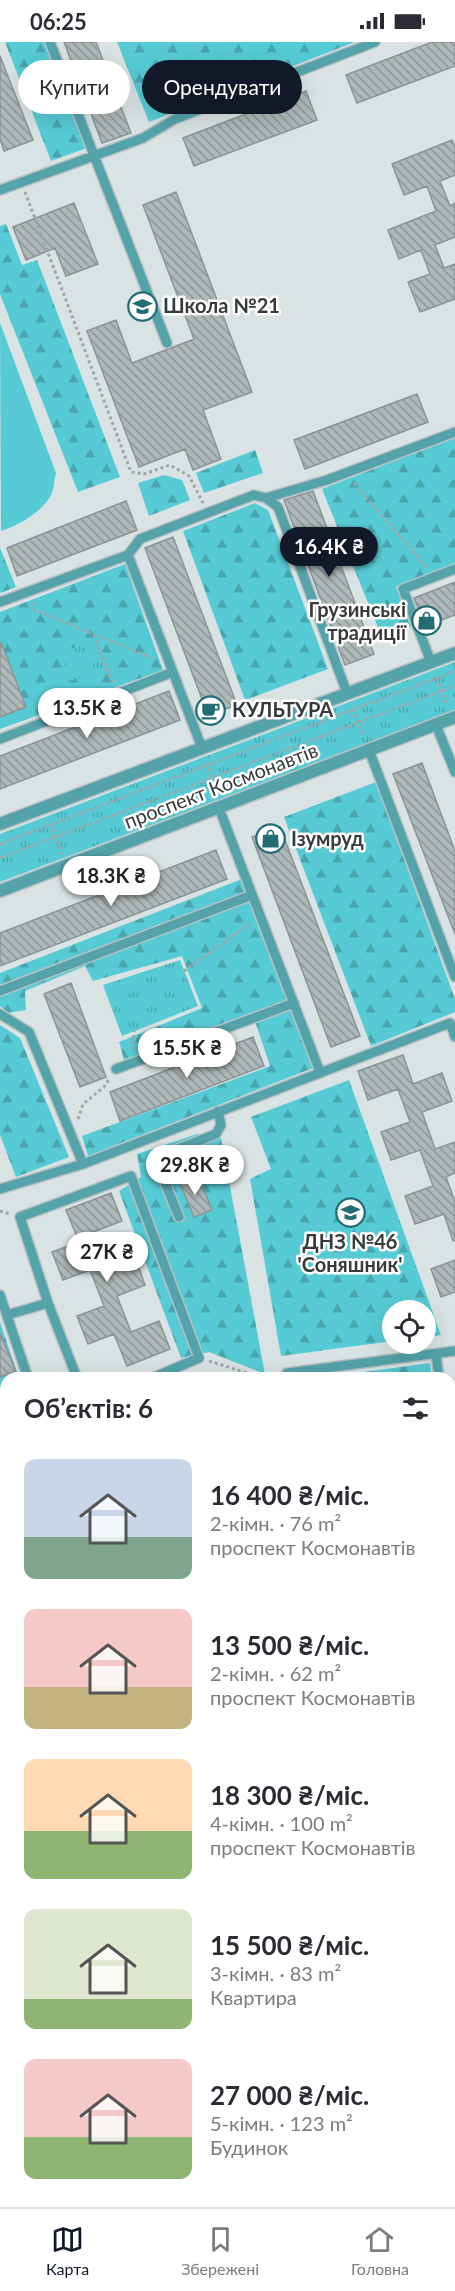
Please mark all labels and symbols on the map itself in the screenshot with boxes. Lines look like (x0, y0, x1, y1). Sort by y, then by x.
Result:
school or university icon: Школа №21 (126, 290, 158, 322)
place label: Школа №21 (163, 293, 280, 317)
pin: 16.4K ₴ (274, 527, 384, 578)
place label: Грузинські традиції (309, 597, 407, 644)
shop icon: Грузинські традиції (411, 605, 443, 637)
pin: 13.5K ₴ (32, 688, 142, 739)
cafe icon: КУЛЬТУРА (195, 694, 227, 726)
place label: КУЛЬТУРА (232, 697, 333, 721)
street label: проспект Космонавтів (120, 737, 321, 833)
shop icon: Ізумруд (254, 823, 286, 855)
place label: Ізумруд (291, 826, 364, 850)
pin: 18.3K ₴ (56, 856, 166, 907)
pin: 15.5K ₴ (132, 1028, 242, 1079)
pin: 29.8K ₴ (140, 1145, 250, 1196)
school or university icon: ДНЗ №46 'Соняшник' (334, 1196, 366, 1228)
place label: ДНЗ №46 'Соняшник' (297, 1229, 403, 1276)
pin: 27K ₴ (65, 1232, 149, 1283)

